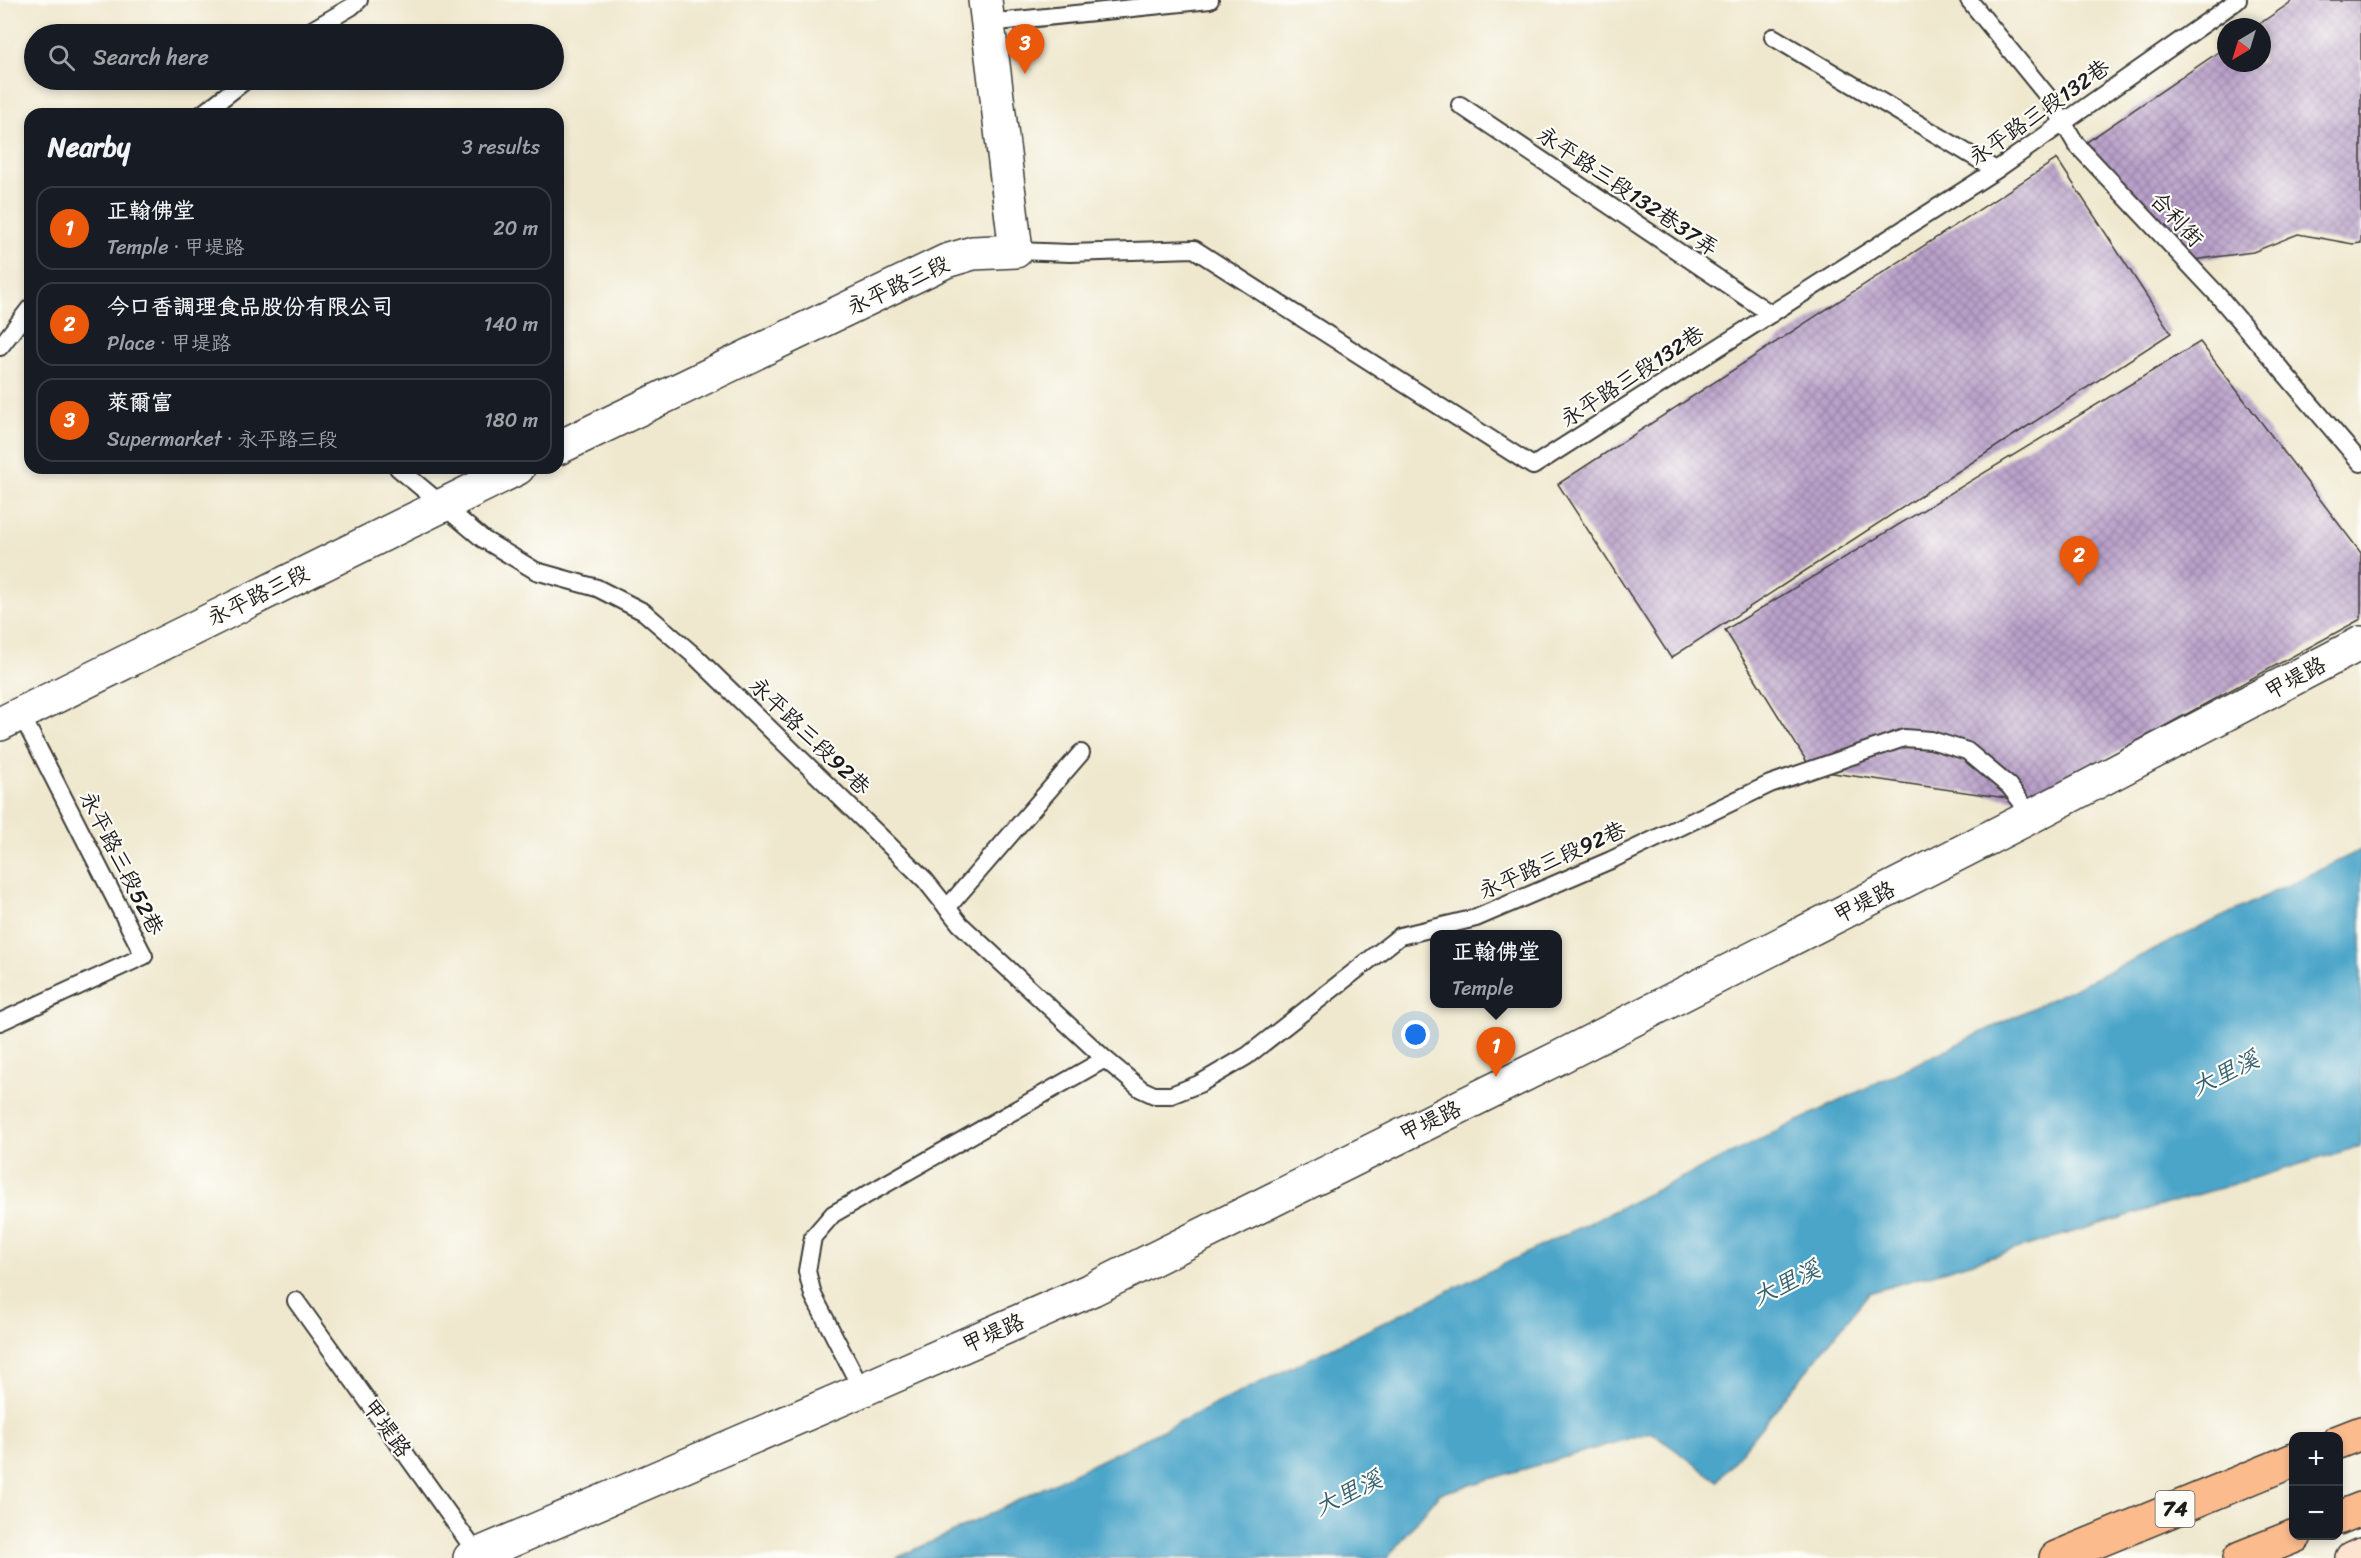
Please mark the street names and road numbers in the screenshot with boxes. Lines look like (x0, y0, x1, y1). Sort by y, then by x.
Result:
street label: 永平路三段132巷 (1960, 48, 2118, 176)
street label: 永平路三段132巷37弄 (1529, 115, 1727, 267)
street label: 合利街 (2140, 182, 2214, 256)
street label: 永平路三段 (840, 244, 956, 326)
street label: 永平路三段132巷 (1552, 314, 1712, 438)
street label: 永平路三段 (200, 553, 316, 637)
street label: 甲堤路 (2257, 645, 2333, 711)
street label: 永平路三段92巷 (740, 667, 880, 805)
street label: 永平路三段52巷 (69, 784, 175, 942)
street label: 永平路三段92巷 (1472, 810, 1632, 910)
street label: 甲堤路 (1826, 870, 1902, 934)
street label: 甲堤路 (1392, 1089, 1468, 1153)
street label: 甲堤路 (955, 1302, 1031, 1364)
street label: 甲堤路 (352, 1390, 422, 1466)
road number: 74 (2156, 1491, 2194, 1527)

